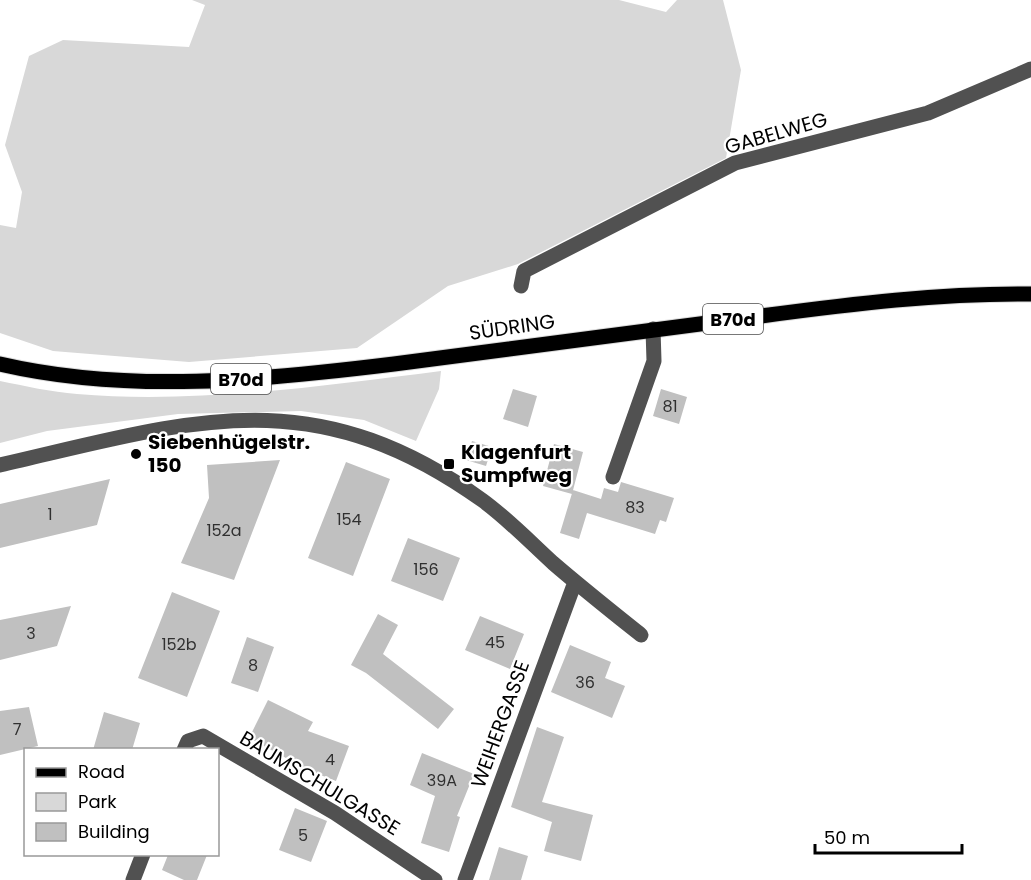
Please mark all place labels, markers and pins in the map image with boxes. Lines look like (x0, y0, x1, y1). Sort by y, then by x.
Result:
place label: Siebenhügelstr. 150 (148, 428, 310, 479)
place label: Klagenfurt Sumpfweg (461, 438, 572, 489)
marker: Siebenhügelstr. 150 (129, 447, 143, 461)
marker: Klagenfurt Sumpfweg (442, 457, 456, 471)

